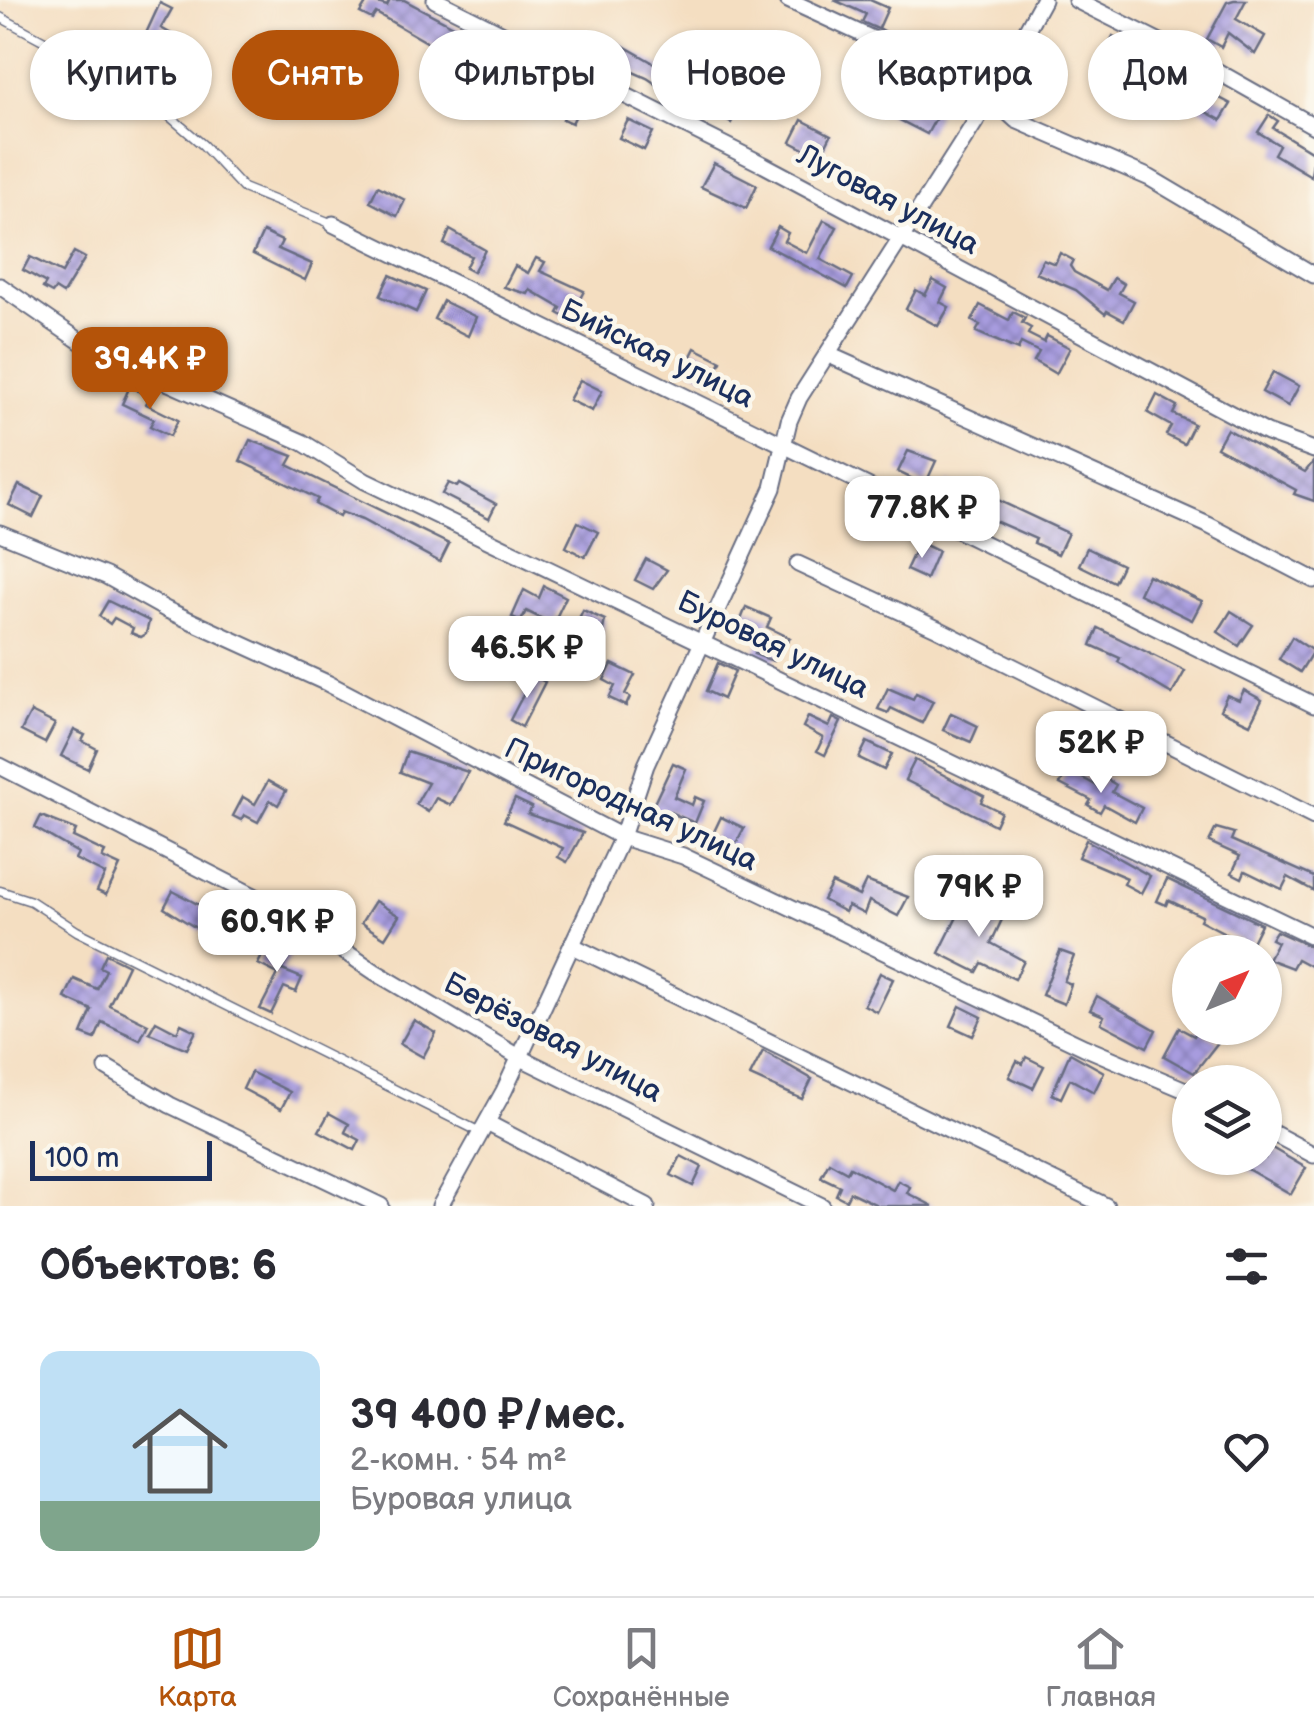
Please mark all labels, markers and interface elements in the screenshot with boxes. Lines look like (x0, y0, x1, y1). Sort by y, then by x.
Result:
chip: Купить (30, 30, 212, 120)
chip: Снять (232, 30, 399, 120)
chip: Фильтры (419, 30, 631, 120)
chip: Новое (651, 30, 821, 120)
chip: Квартира (841, 30, 1068, 120)
chip: Дом (1088, 30, 1224, 120)
street label: Луговая улица (790, 137, 985, 263)
street label: Бийская улица (555, 292, 760, 416)
pin: 39.4K ₽ (58, 327, 242, 412)
text: 39.4K ₽ (94, 340, 206, 379)
pin: 77.8K ₽ (830, 476, 1014, 561)
text: 77.8K ₽ (867, 489, 977, 528)
street label: Буровая улица (671, 583, 875, 707)
pin: 46.5K ₽ (435, 616, 619, 701)
text: 46.5K ₽ (471, 629, 583, 668)
pin: 52K ₽ (1031, 711, 1171, 796)
text: 52K ₽ (1058, 724, 1144, 763)
street label: Пригородная улица (499, 731, 764, 880)
pin: 79K ₽ (909, 855, 1049, 940)
text: 79K ₽ (936, 868, 1022, 907)
pin: 60.9K ₽ (185, 890, 369, 975)
text: 60.9K ₽ (220, 903, 334, 942)
north arrow (1172, 935, 1282, 1045)
map controls (1172, 935, 1282, 1175)
street label: Берёзовая улица (438, 965, 669, 1111)
button: layers (1172, 1065, 1282, 1175)
scale bar (30, 1136, 212, 1180)
text: 100 m (45, 1142, 119, 1175)
icon: filters (1219, 1239, 1274, 1294)
text: Объектов: 6 (40, 1241, 277, 1292)
text: 39 400 ₽/мес. (350, 1390, 625, 1441)
icon: home (120, 1391, 240, 1511)
icon: heart (1219, 1424, 1274, 1479)
text: 2-комн. · 54 m² (350, 1441, 567, 1480)
text: Буровая улица (350, 1480, 572, 1519)
tab: Карта (158, 1621, 237, 1714)
tab: Сохранённые (553, 1621, 730, 1714)
tab: Главная (1046, 1621, 1156, 1714)

